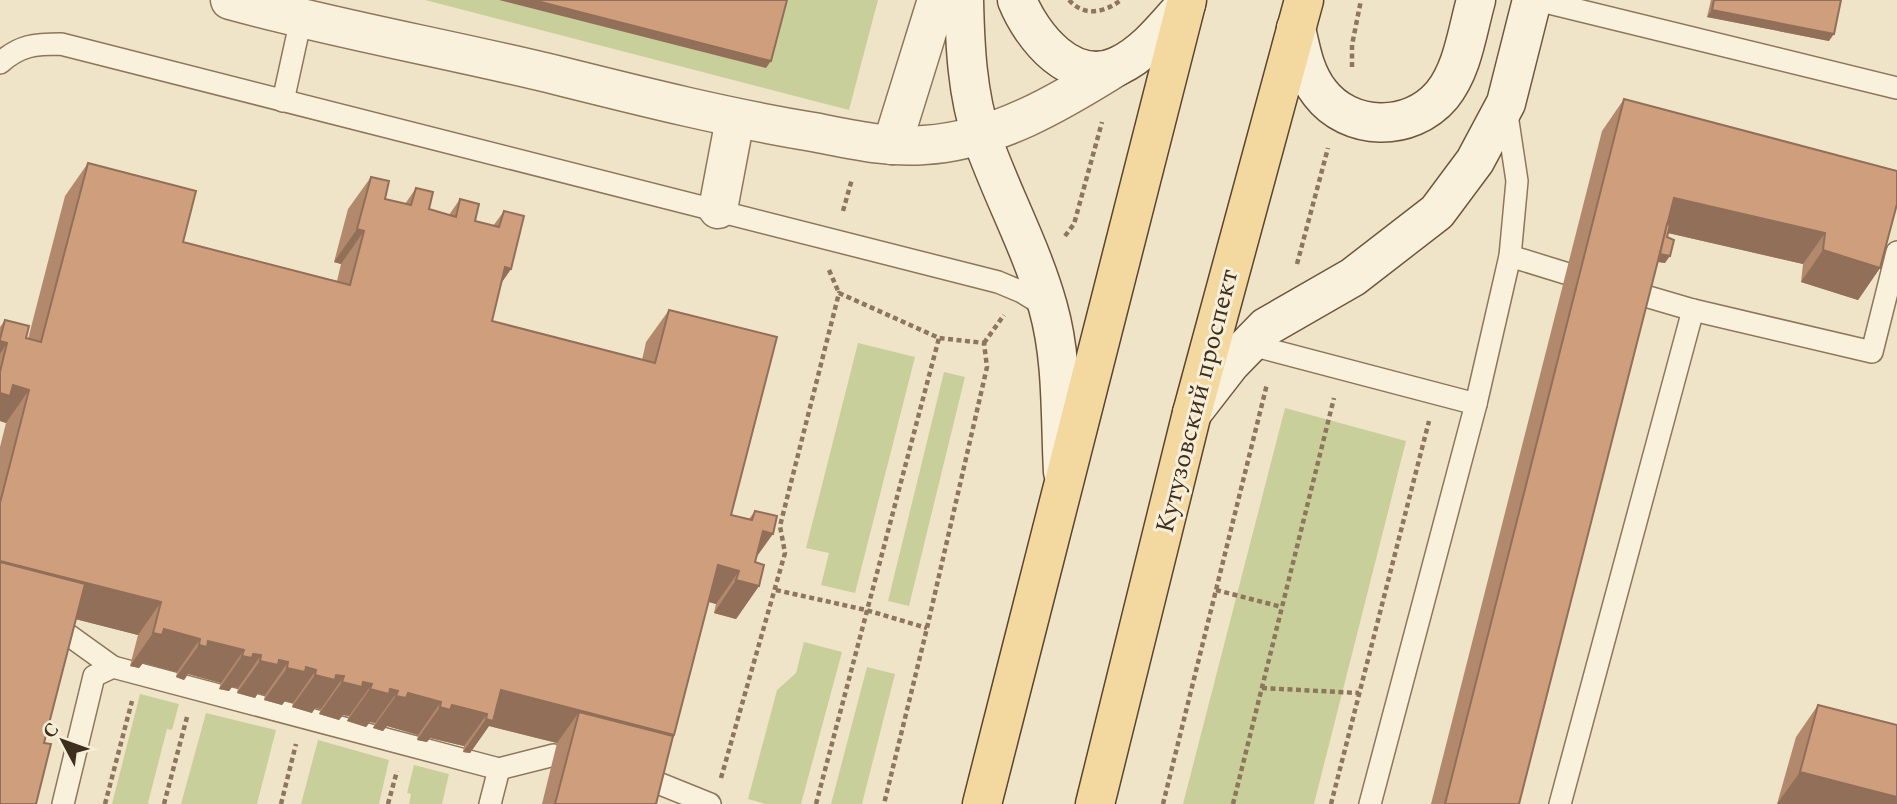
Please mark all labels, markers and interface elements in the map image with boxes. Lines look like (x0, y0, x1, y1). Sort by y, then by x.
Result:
street label: Кутузовский проспект (1145, 265, 1249, 537)
north arrow (28, 706, 98, 776)
text: С (36, 716, 67, 745)

